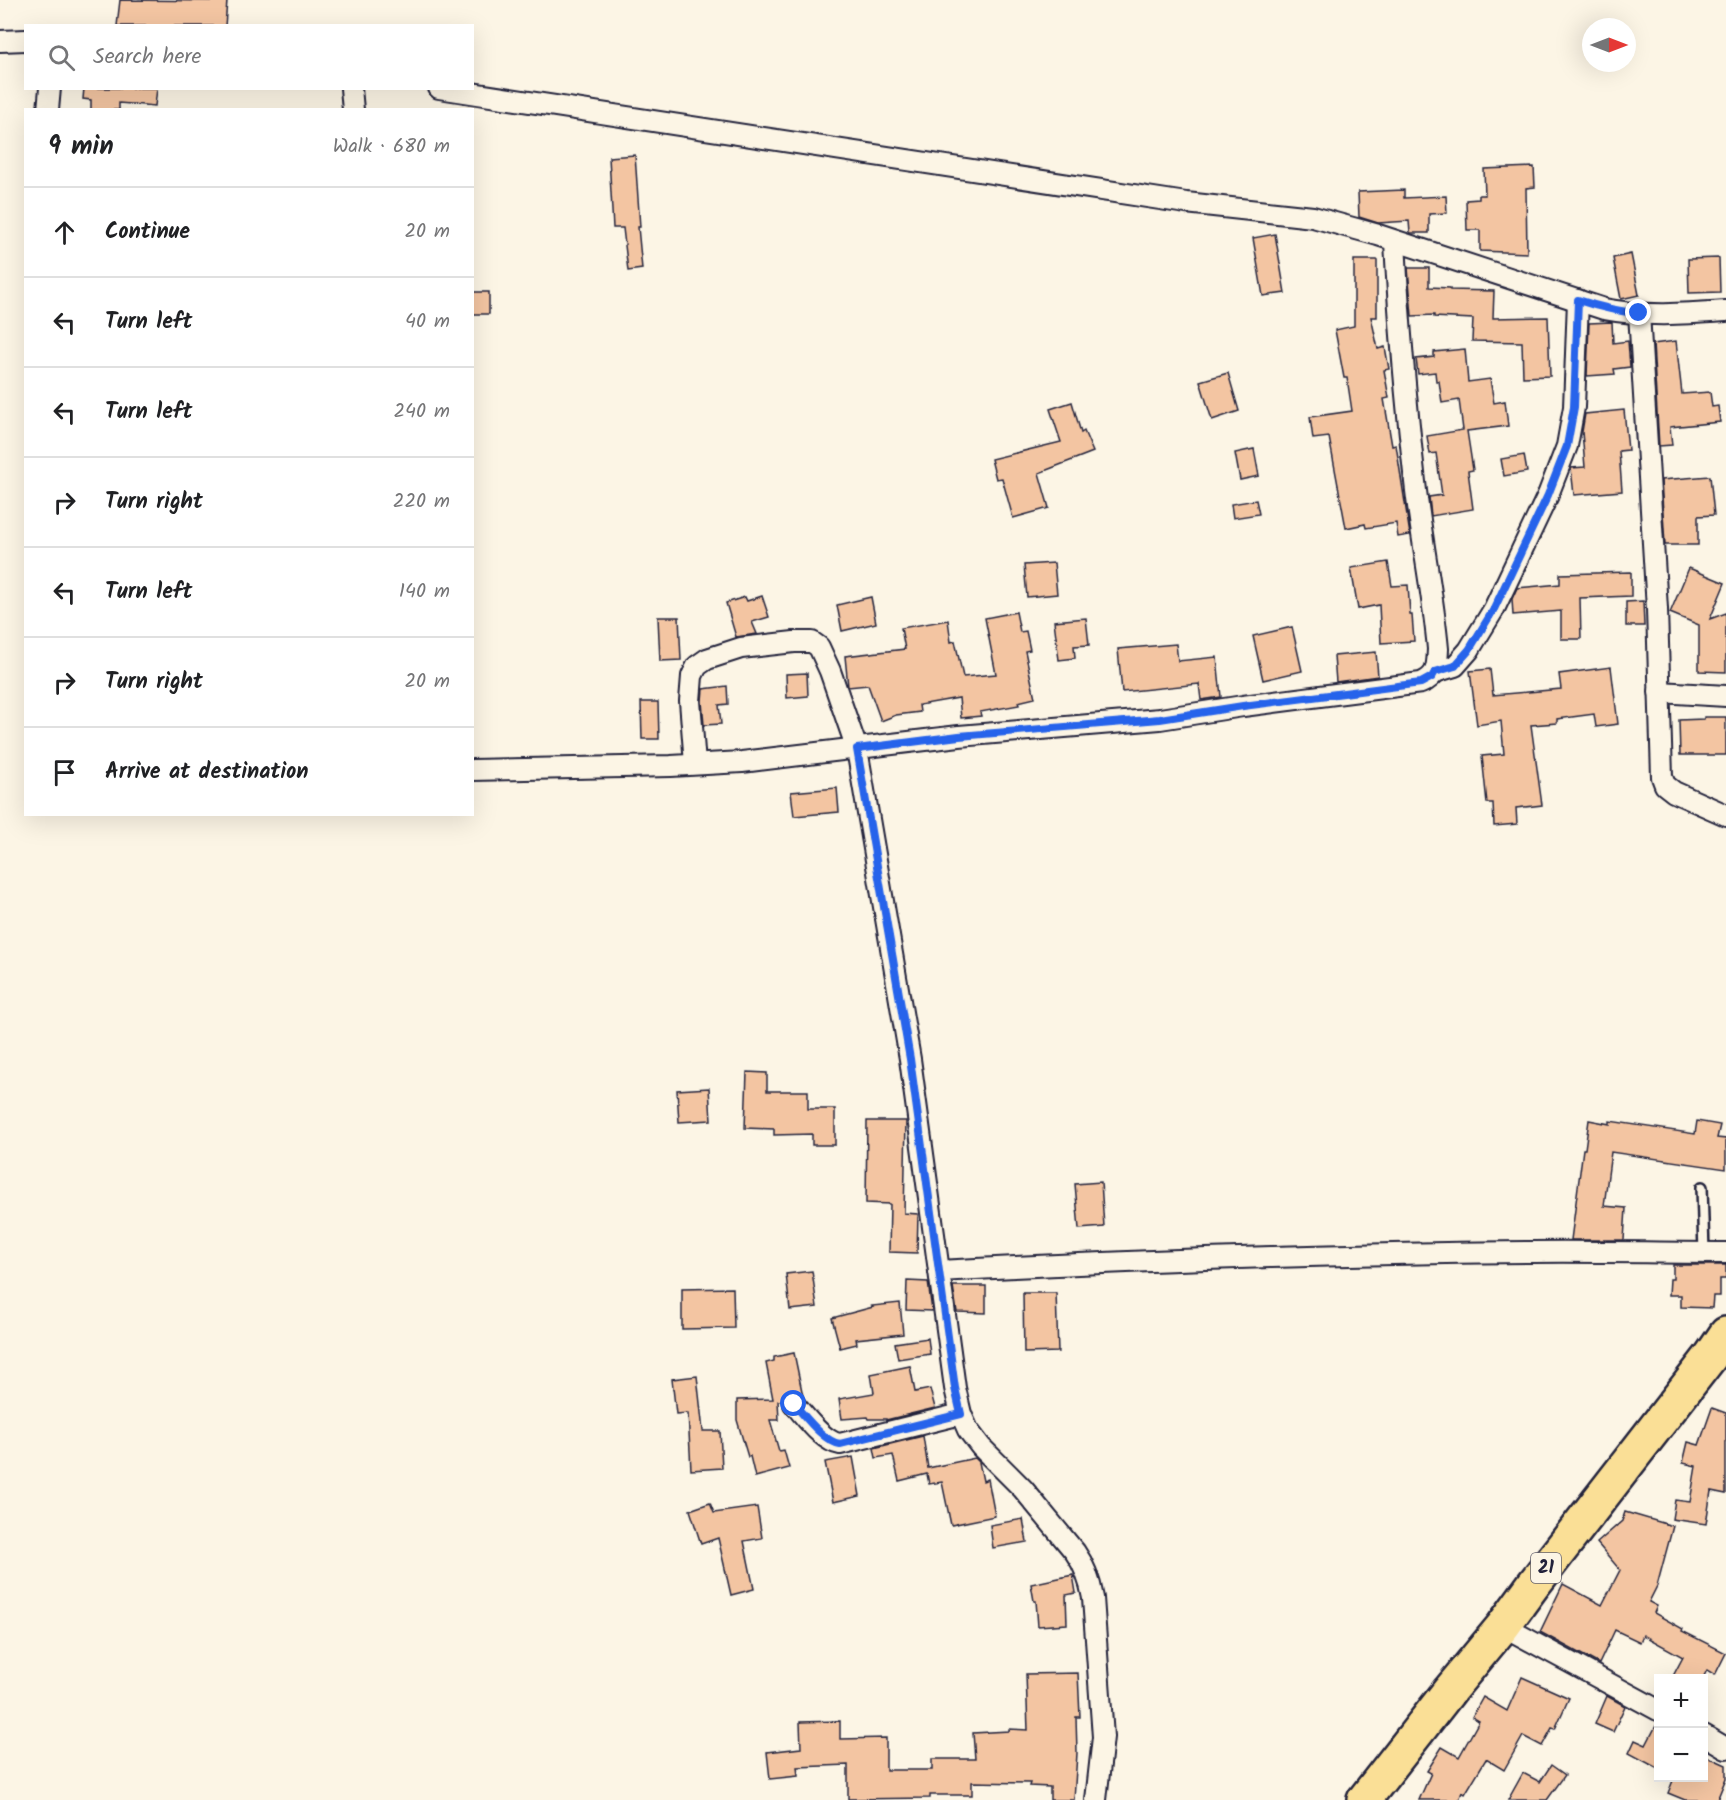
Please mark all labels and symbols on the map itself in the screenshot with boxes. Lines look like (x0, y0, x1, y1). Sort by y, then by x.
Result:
north arrow (1582, 18, 1636, 72)
route end (1625, 299, 1651, 325)
route start (780, 1390, 806, 1416)
road number: 21 (1531, 1553, 1561, 1583)

